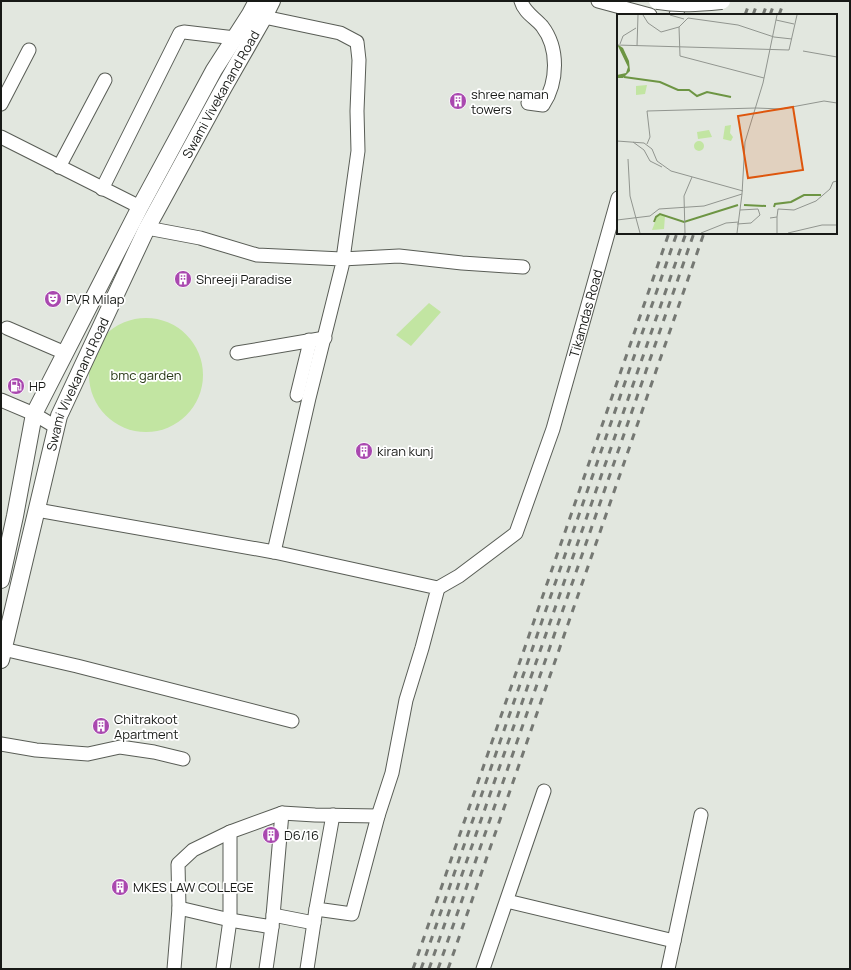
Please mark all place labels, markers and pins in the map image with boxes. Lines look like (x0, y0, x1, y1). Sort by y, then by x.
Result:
place label: shree naman towers (471, 85, 549, 118)
building icon: shree naman towers (448, 91, 468, 111)
building icon: Shreeji Paradise (173, 269, 193, 289)
place label: Shreeji Paradise (196, 270, 292, 288)
theatre icon: PVR Milap (43, 289, 63, 309)
place label: PVR Milap (66, 290, 125, 308)
fuel station icon: HP (6, 376, 26, 396)
place label: HP (29, 377, 46, 395)
building icon: kiran kunj (354, 441, 374, 461)
place label: kiran kunj (377, 442, 434, 460)
place label: Chitrakoot Apartment (114, 710, 178, 743)
building icon: Chitrakoot Apartment (91, 716, 111, 736)
building icon: D6/16 (261, 825, 281, 845)
place label: D6/16 (284, 826, 319, 844)
building icon: MKES LAW COLLEGE (110, 877, 130, 897)
place label: MKES LAW COLLEGE (133, 878, 254, 896)

